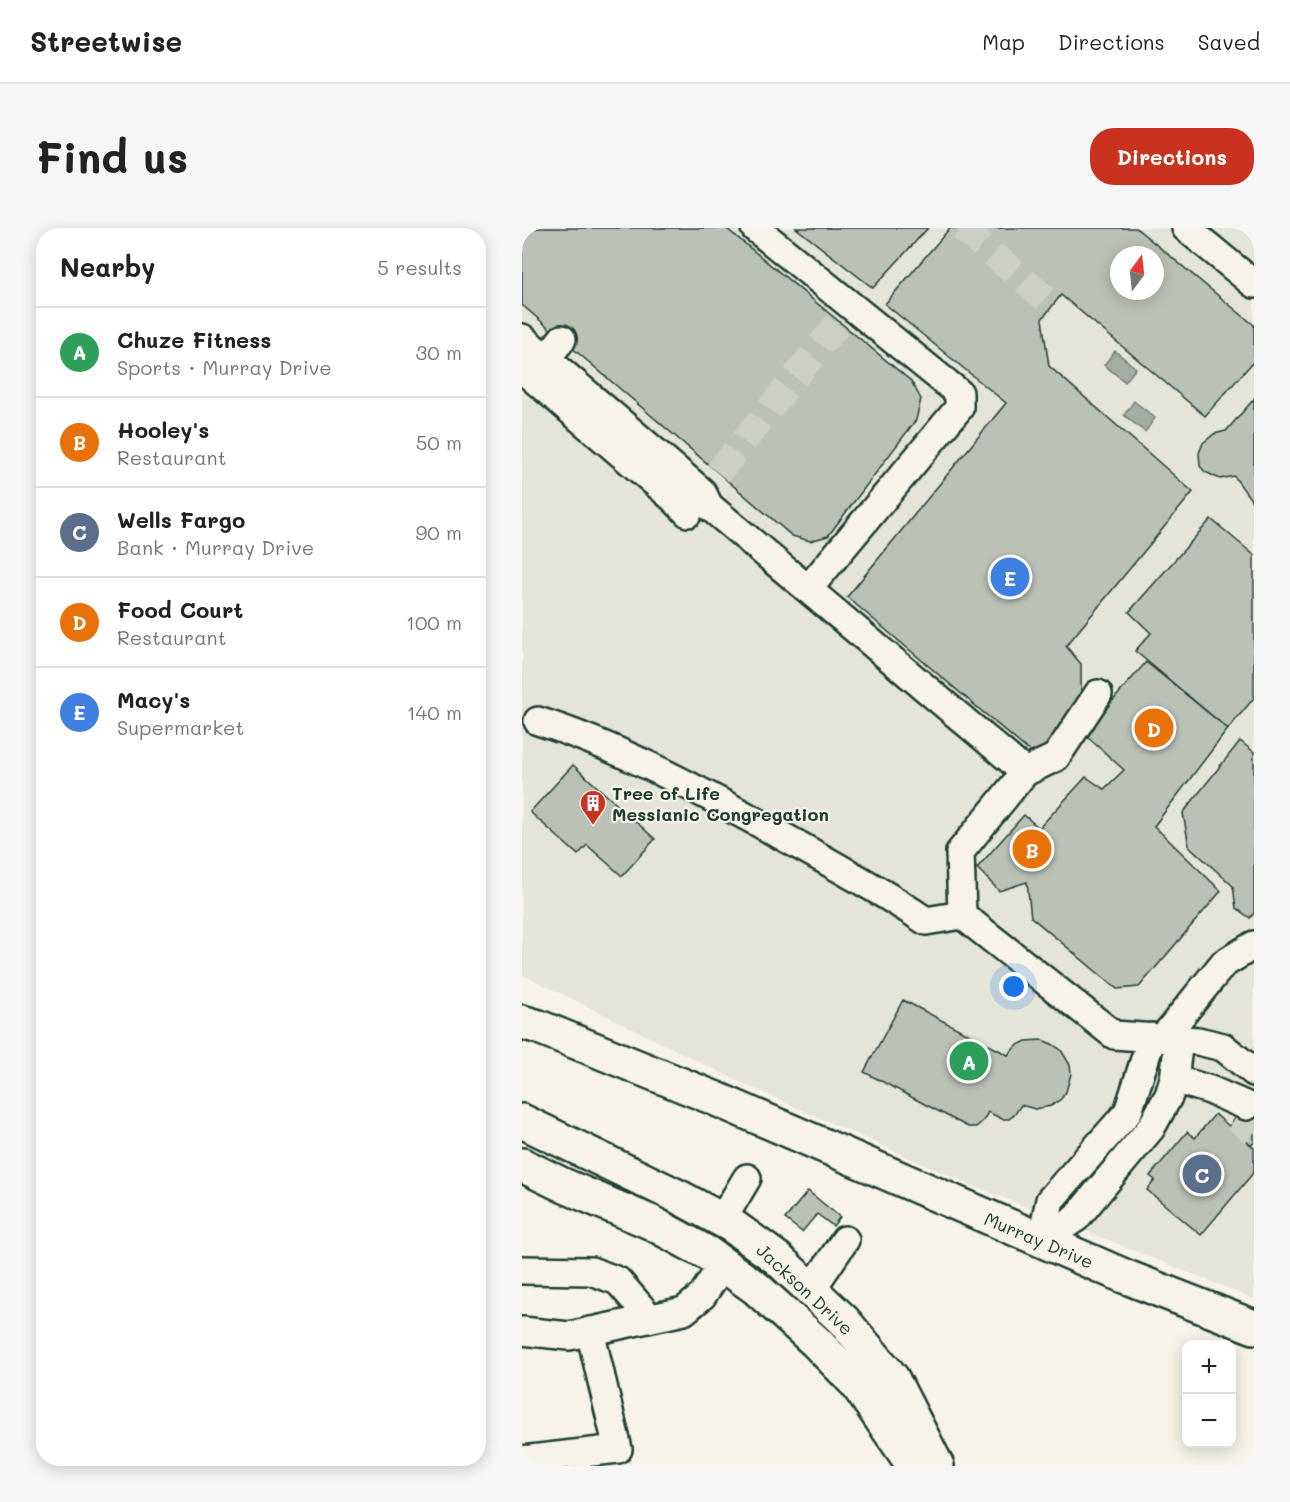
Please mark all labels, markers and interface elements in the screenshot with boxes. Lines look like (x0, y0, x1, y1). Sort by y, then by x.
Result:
text: Streetwise (30, 23, 182, 59)
text: Map (982, 28, 1025, 55)
text: Directions (1058, 28, 1165, 55)
text: Saved (1198, 28, 1260, 55)
button: Directions (1090, 128, 1254, 185)
text: Find us (36, 129, 188, 184)
north arrow (1110, 246, 1164, 300)
text: Nearby (60, 250, 155, 284)
text: 5 results (377, 254, 462, 280)
text: Chuze Fitness (117, 325, 271, 354)
text: A (73, 339, 86, 365)
text: 30 m (416, 339, 462, 365)
text: Sports · Murray Drive (117, 354, 332, 380)
text: Hooley's (117, 415, 209, 444)
text: B (73, 429, 86, 455)
text: 50 m (416, 429, 462, 455)
text: Restaurant (117, 444, 227, 470)
text: Wells Fargo (117, 505, 245, 534)
text: C (72, 519, 87, 545)
text: 90 m (416, 519, 462, 545)
text: Bank · Murray Drive (117, 534, 314, 560)
pin: E (990, 554, 1030, 600)
text: Food Court (117, 595, 243, 624)
text: D (72, 609, 87, 635)
text: 100 m (406, 609, 462, 635)
text: Restaurant (117, 624, 227, 650)
text: Macy's (117, 685, 190, 714)
text: E (73, 699, 86, 725)
text: 140 m (407, 699, 462, 725)
pin: D (1134, 706, 1174, 750)
text: Supermarket (117, 714, 244, 740)
place label: Tree of Life Messianic Congregation (612, 781, 829, 826)
building icon: Tree of Life Messianic Congregation (578, 788, 608, 826)
pin: B (1012, 826, 1052, 872)
your location (999, 972, 1028, 1001)
pin: A (950, 1038, 988, 1084)
pin: C (1182, 1152, 1222, 1196)
street label: Murray Drive (981, 1206, 1097, 1274)
street label: Jackson Drive (751, 1238, 859, 1340)
map controls (1182, 1340, 1236, 1448)
button: + (1182, 1340, 1236, 1394)
button: − (1182, 1394, 1236, 1448)

